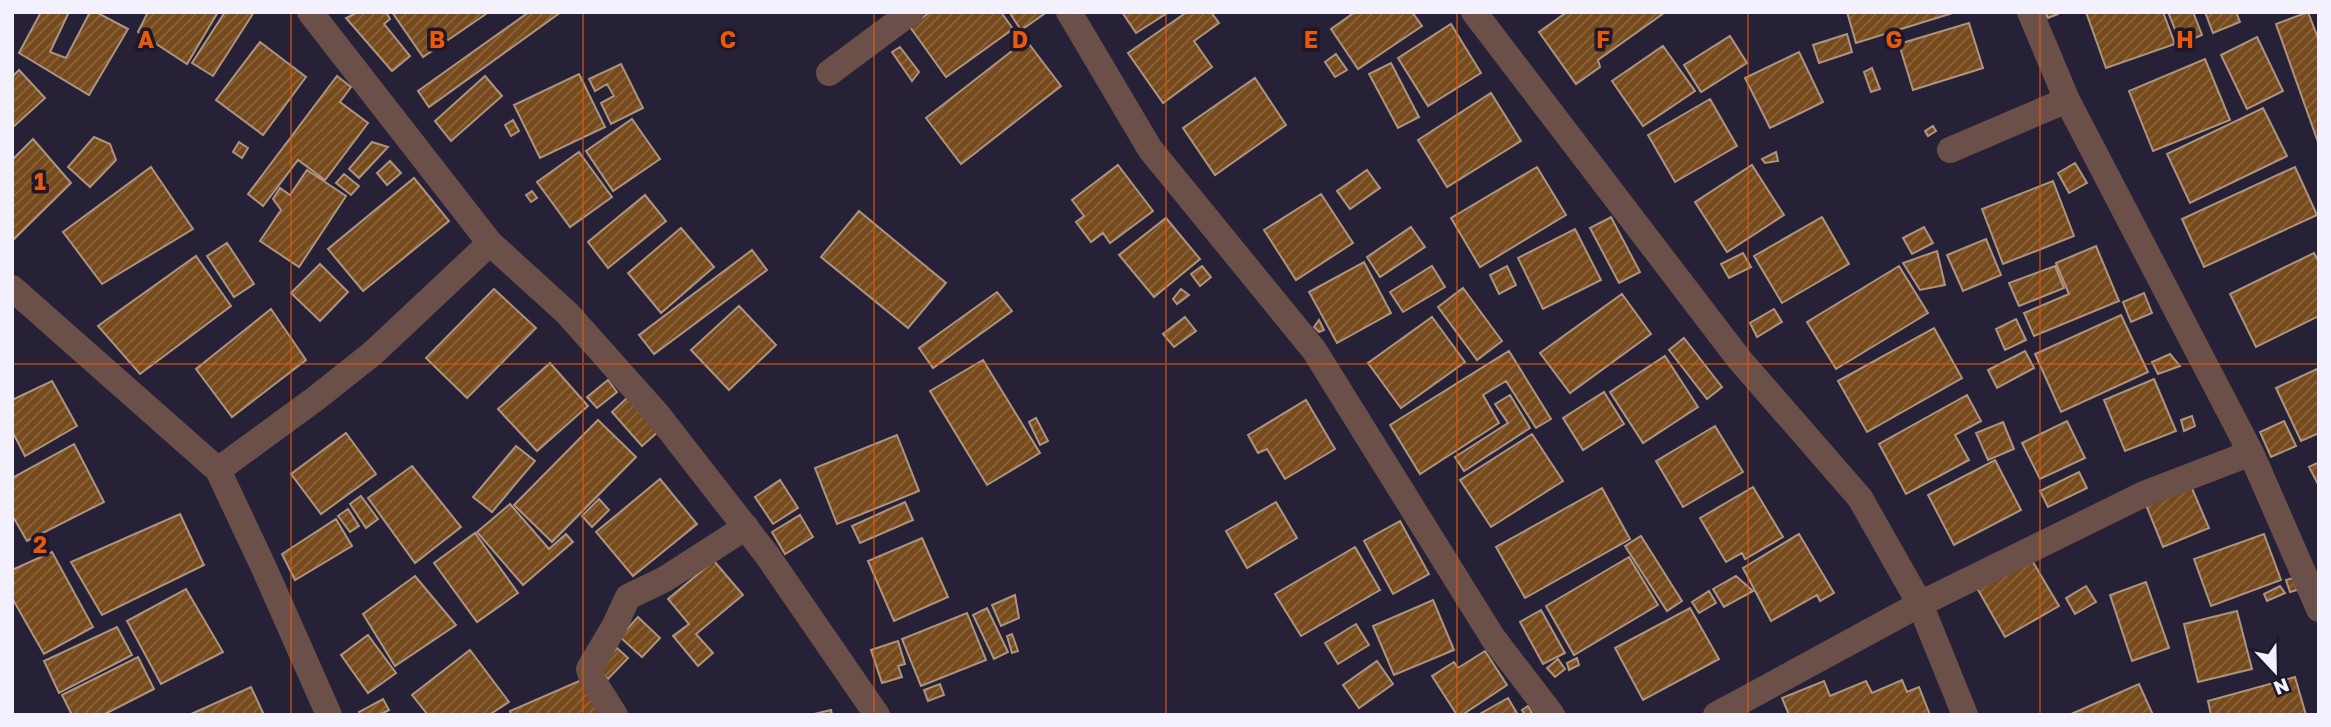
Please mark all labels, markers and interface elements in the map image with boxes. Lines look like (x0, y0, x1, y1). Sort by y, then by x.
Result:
text: A (138, 25, 155, 53)
text: B (429, 25, 445, 53)
text: C (720, 25, 736, 53)
text: D (1012, 25, 1028, 53)
text: E (1304, 25, 1318, 53)
text: F (1596, 25, 1610, 53)
text: G (1886, 25, 1902, 53)
text: H (2176, 25, 2194, 53)
text: 1 (34, 167, 46, 195)
text: 2 (33, 530, 47, 558)
north arrow (2240, 636, 2310, 706)
text: N (2271, 674, 2293, 701)

